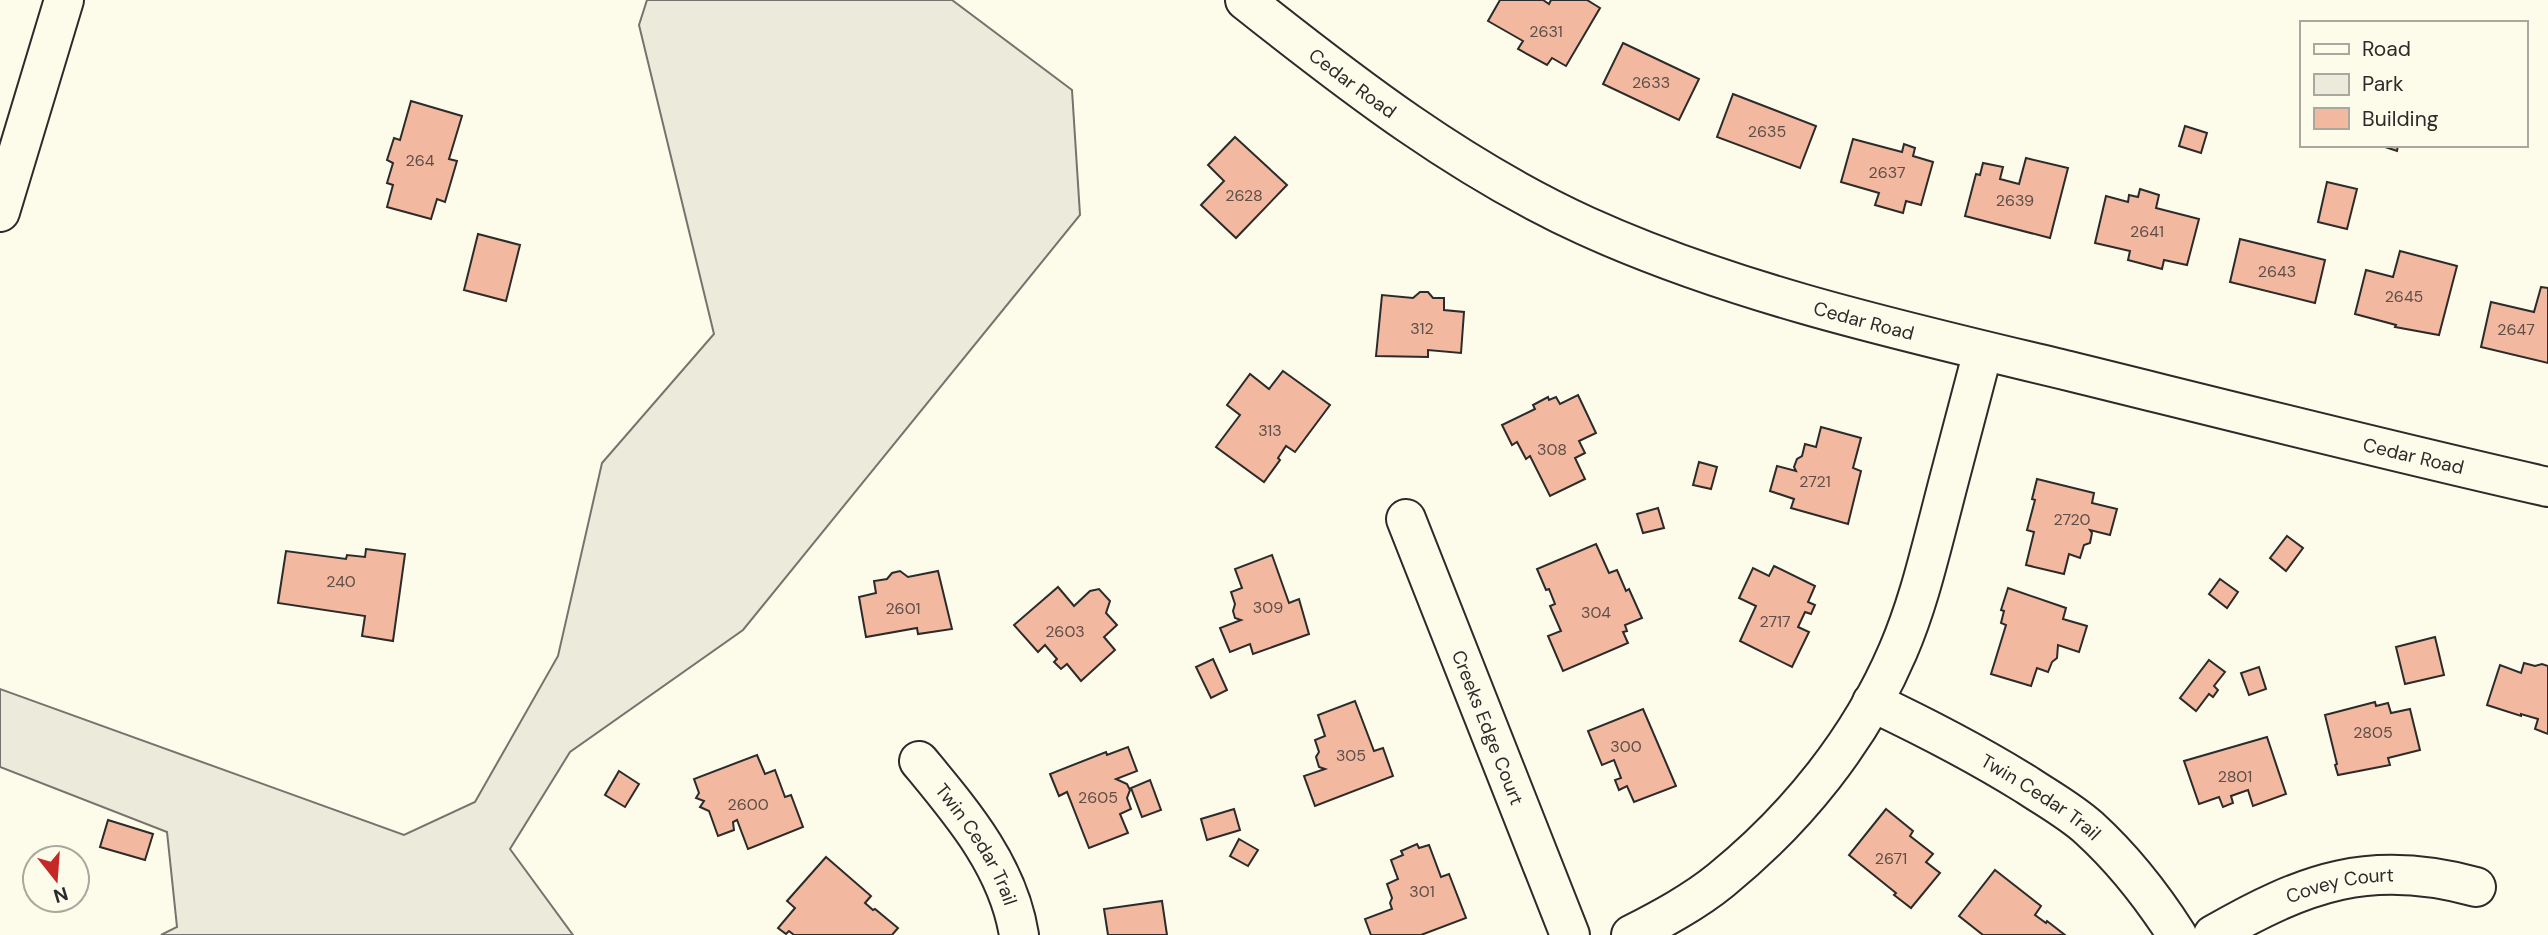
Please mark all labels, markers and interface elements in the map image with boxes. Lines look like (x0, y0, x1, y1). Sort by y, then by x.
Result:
house number: 2631 (1529, 21, 1563, 42)
legend (2300, 21, 2527, 147)
text: Road (2362, 35, 2411, 63)
street label: Cedar Road (1304, 42, 1402, 124)
text: Park (2362, 70, 2404, 98)
house number: 2633 (1632, 72, 1670, 93)
text: Building (2362, 105, 2439, 133)
house number: 2635 (1748, 121, 1786, 142)
house number: 264 (406, 150, 435, 171)
house number: 2637 (1869, 162, 1906, 183)
house number: 2628 (1225, 185, 1263, 206)
house number: 2639 (1996, 190, 2034, 211)
house number: 2641 (2130, 221, 2164, 242)
house number: 2643 (2258, 261, 2296, 282)
house number: 2645 (2385, 286, 2423, 307)
street label: Cedar Road (1811, 295, 1917, 346)
house number: 312 (1410, 318, 1434, 339)
house number: 2647 (2497, 319, 2535, 340)
house number: 313 (1258, 420, 1282, 441)
street label: Cedar Road (2360, 431, 2467, 480)
house number: 308 (1537, 439, 1567, 460)
house number: 2721 (1799, 471, 1831, 492)
house number: 2720 (2053, 509, 2091, 530)
house number: 240 (326, 571, 356, 592)
house number: 309 (1253, 597, 1283, 618)
house number: 2601 (885, 598, 921, 619)
house number: 304 (1581, 602, 1611, 623)
house number: 2717 (1759, 611, 1791, 632)
house number: 2603 (1045, 621, 1085, 642)
street label: Creeks Edge Court (1446, 646, 1530, 809)
house number: 2805 (2353, 722, 2393, 743)
house number: 300 (1610, 736, 1642, 757)
house number: 305 (1336, 745, 1366, 766)
street label: Twin Cedar Trail (1976, 748, 2107, 845)
house number: 2801 (2218, 766, 2252, 787)
street label: Twin Cedar Trail (930, 778, 1023, 908)
house number: 2605 (1078, 787, 1118, 808)
house number: 2600 (727, 794, 769, 815)
north arrow (21, 844, 91, 914)
house number: 2671 (1875, 848, 1907, 869)
street label: Covey Court (2282, 862, 2394, 909)
text: N (51, 881, 71, 909)
house number: 301 (1409, 881, 1435, 902)

